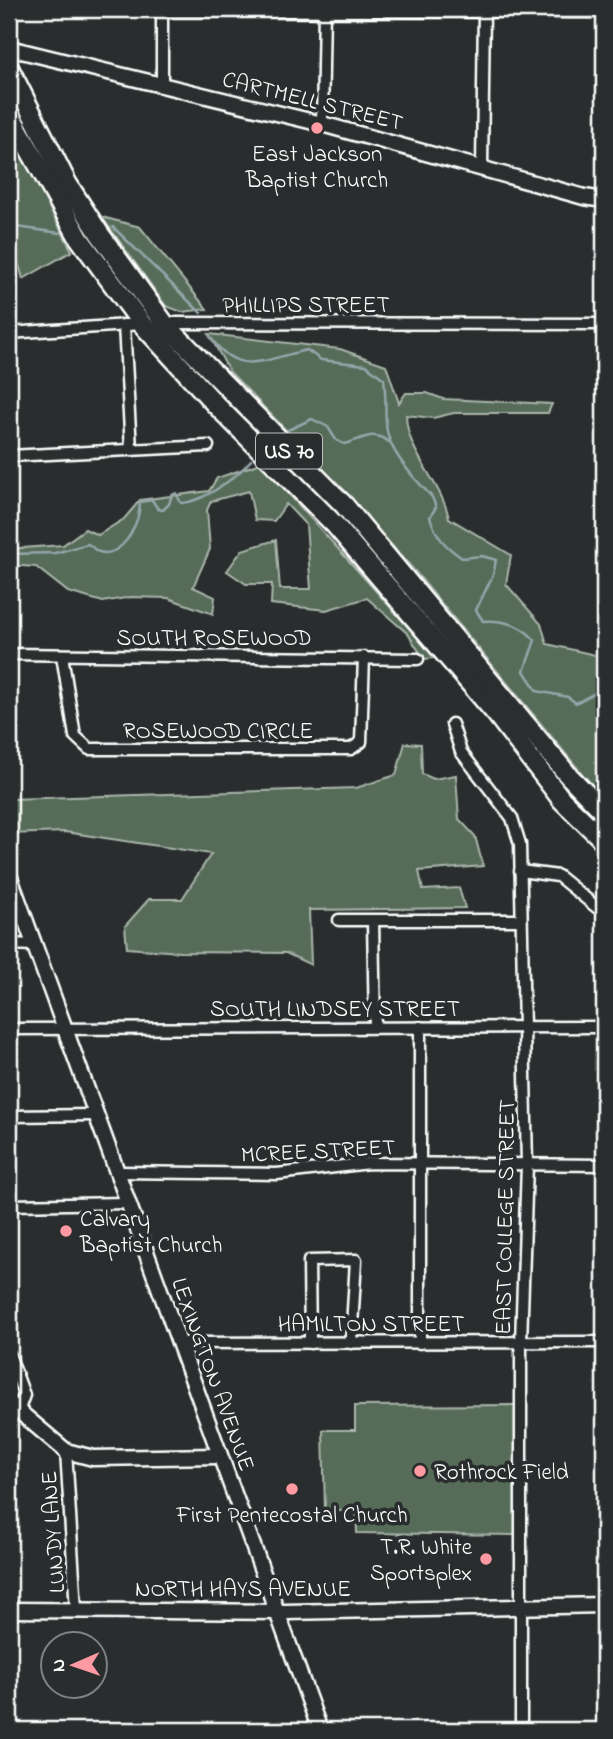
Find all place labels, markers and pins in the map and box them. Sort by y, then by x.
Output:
marker: East Jackson Baptist Church [309,120,325,136]
place label: East Jackson Baptist Church [245,139,388,198]
place label: Calvary Baptist Church [79,1204,222,1263]
marker: Calvary Baptist Church [58,1223,74,1239]
place label: Rothrock Field [434,1457,569,1490]
marker: Rothrock Field [412,1463,428,1479]
marker: First Pentecostal Church [284,1481,300,1497]
place label: First Pentecostal Church [175,1500,408,1533]
place label: T.R. White Sportsplex [370,1532,473,1591]
marker: T.R. White Sportsplex [478,1551,494,1567]

